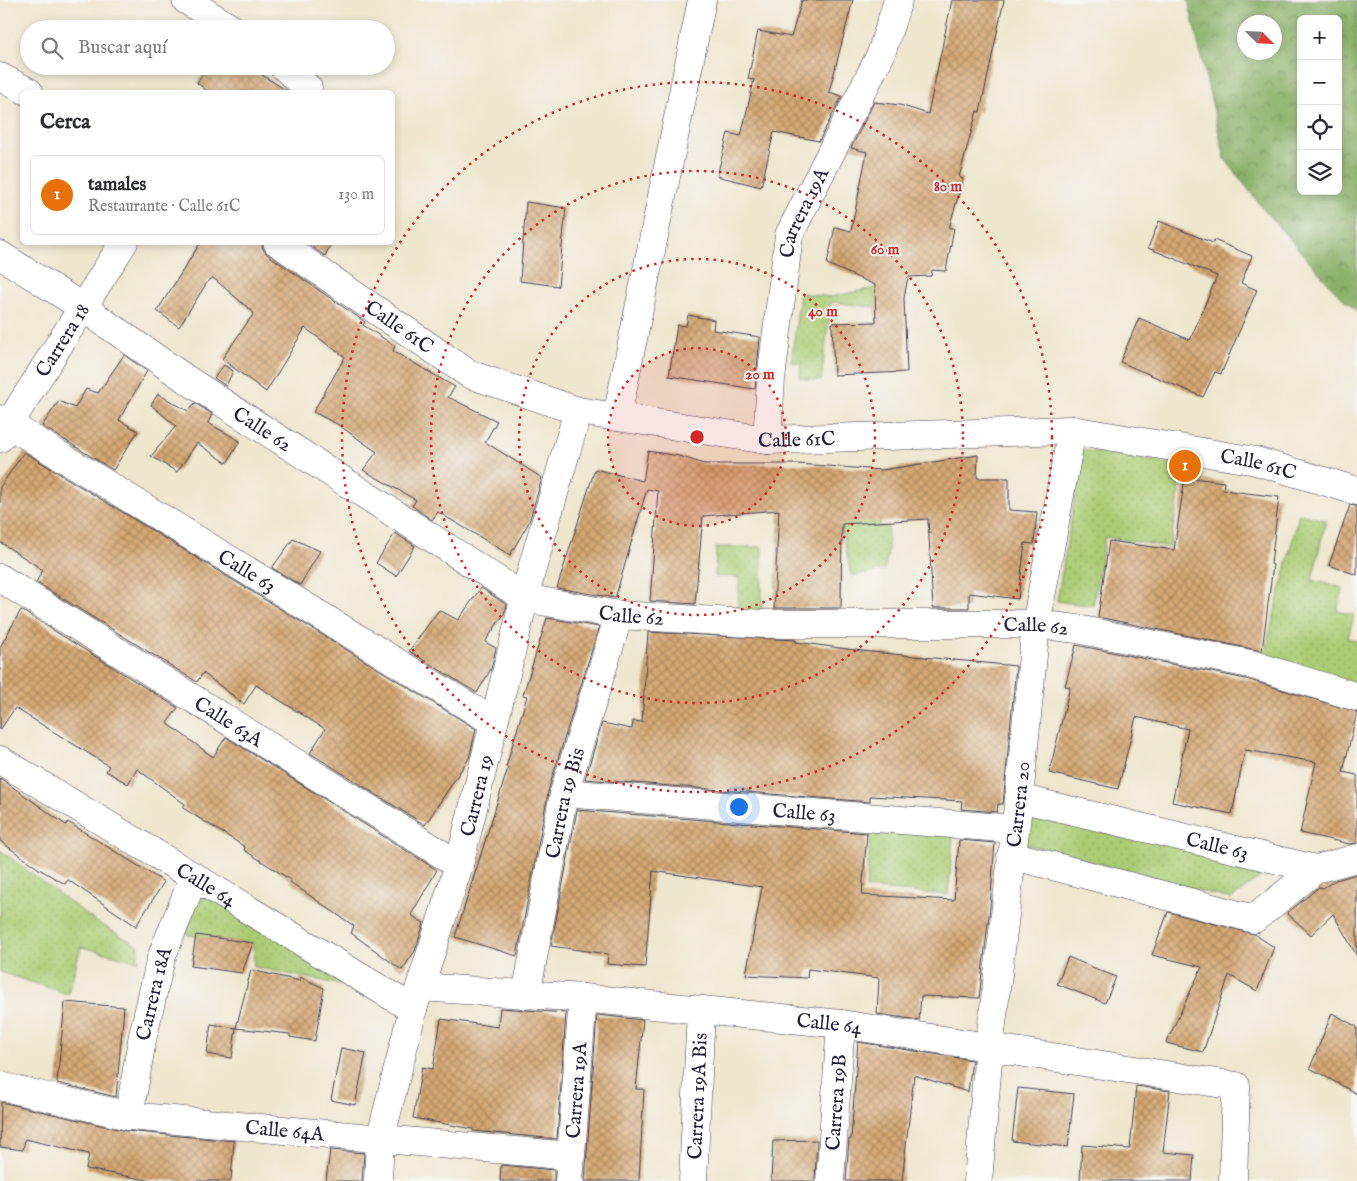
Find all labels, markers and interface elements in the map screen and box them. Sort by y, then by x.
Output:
north arrow [1237,15,1282,60]
map controls [1297,15,1342,195]
button: + [1297,15,1342,60]
search box [20,20,395,75]
icon: search [38,34,66,62]
text: Buscar aquí [78,36,167,60]
button: − [1297,60,1342,105]
button: locate [1297,105,1342,150]
text: Cerca [40,109,90,136]
button: layers [1297,150,1342,195]
street label: Carrera 19A [775,163,835,259]
text: tamales [88,173,146,197]
text: 80 m [934,177,962,196]
text: 1 [54,185,60,205]
text: 130 m [338,185,374,205]
text: Restaurante · Calle 61C [88,197,240,217]
text: 60 m [871,240,900,259]
street label: Calle 61C [360,295,438,360]
street label: Carrera 18 [31,299,96,382]
text: 40 m [808,302,838,321]
text: 20 m [745,365,775,384]
street label: Calle 62 [228,402,296,458]
street label: Calle 61C [756,427,836,455]
centre of rings [688,428,706,446]
street label: Calle 61C [1218,444,1299,486]
pin: 1 [1169,447,1201,485]
street label: Calle 63 [213,545,280,599]
street label: Calle 62 [597,601,665,632]
street label: Calle 62 [1003,613,1070,642]
street label: Calle 63A [189,691,268,754]
street label: Carrera 19 Bis [541,745,591,861]
street label: Carrera 19 [455,752,500,839]
street label: Carrera 20 [1002,760,1037,849]
your location [726,794,752,820]
street label: Calle 63 [772,799,837,829]
street label: Calle 63 [1183,827,1251,866]
street label: Calle 64 [171,858,240,913]
street label: Carrera 18A [131,943,179,1043]
street label: Calle 64 [795,1009,864,1041]
street label: Carrera 19A Bis [683,1032,714,1160]
street label: Carrera 19A [561,1041,594,1140]
street label: Carrera 19B [821,1053,853,1151]
street label: Calle 64A [244,1116,326,1148]

